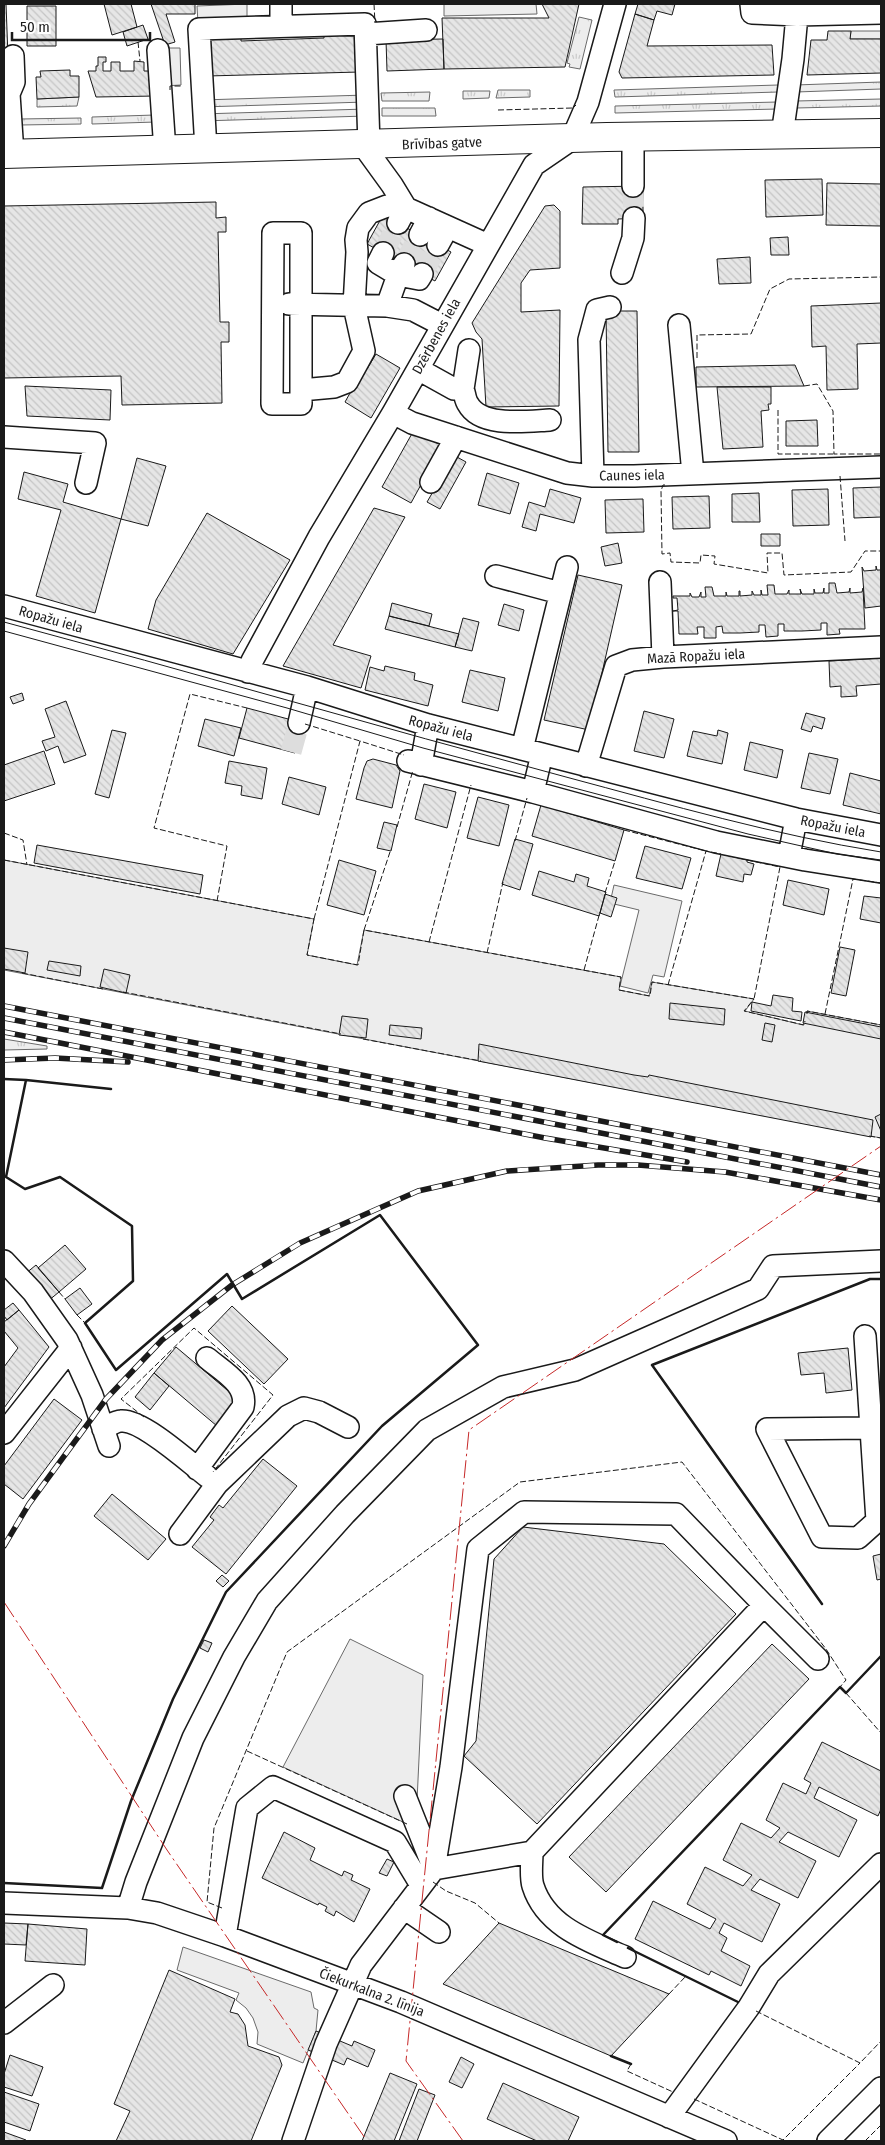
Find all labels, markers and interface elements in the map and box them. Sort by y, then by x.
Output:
scale bar [12,10,150,42]
text: 50 m [20,18,50,36]
street label: Brīvības gatve [402,134,482,153]
street label: Dzērbenes iela [409,295,464,377]
street label: Caunes iela [599,466,665,485]
street label: Ropažu iela [17,602,85,637]
street label: Mazā Ropažu iela [647,645,746,668]
street label: Ropažu iela [407,712,475,745]
street label: Ropažu iela [799,812,867,841]
street label: Čiekurkalna 2. līnija [317,1964,427,2020]

